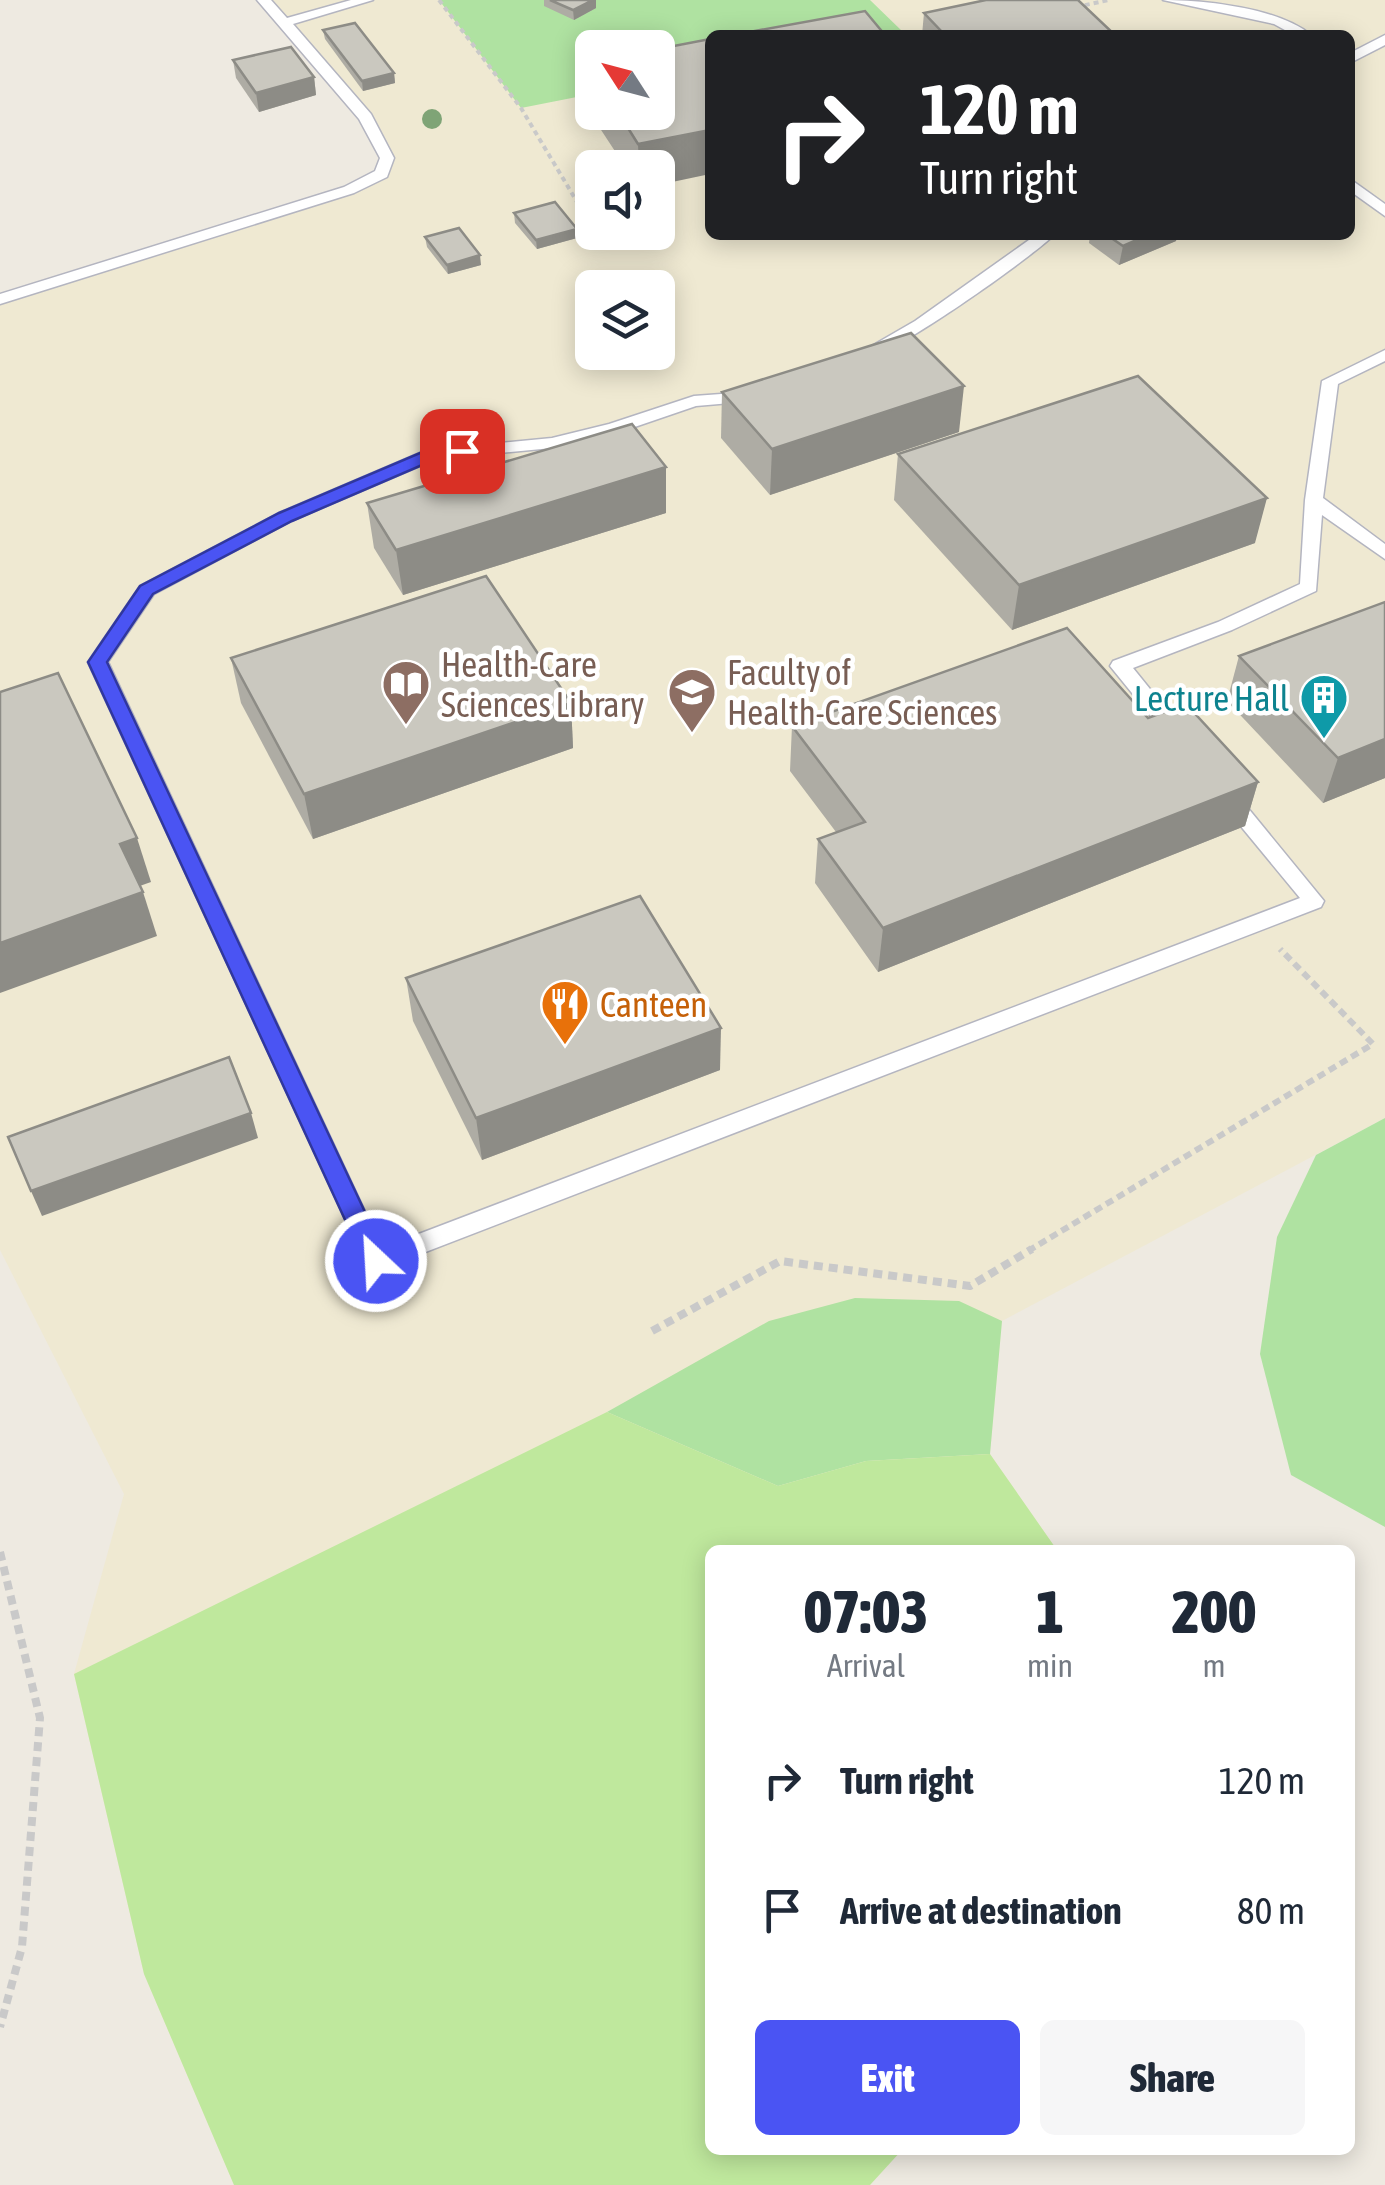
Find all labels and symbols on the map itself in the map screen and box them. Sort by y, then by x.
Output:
north arrow [575,30,675,130]
pin [420,409,505,494]
place label: Health-Care Sciences Library [441,644,644,724]
place label: Faculty of Health-Care Sciences [727,652,997,732]
library icon: Health-Care Sciences Library [380,658,432,726]
school or university icon: Faculty of Health-Care Sciences [666,666,718,734]
building icon: Lecture Hall [1298,672,1350,740]
place label: Lecture Hall [1134,678,1289,718]
restaurant icon: Canteen [539,978,591,1046]
place label: Canteen [600,984,707,1024]
position arrow [324,1209,428,1313]

